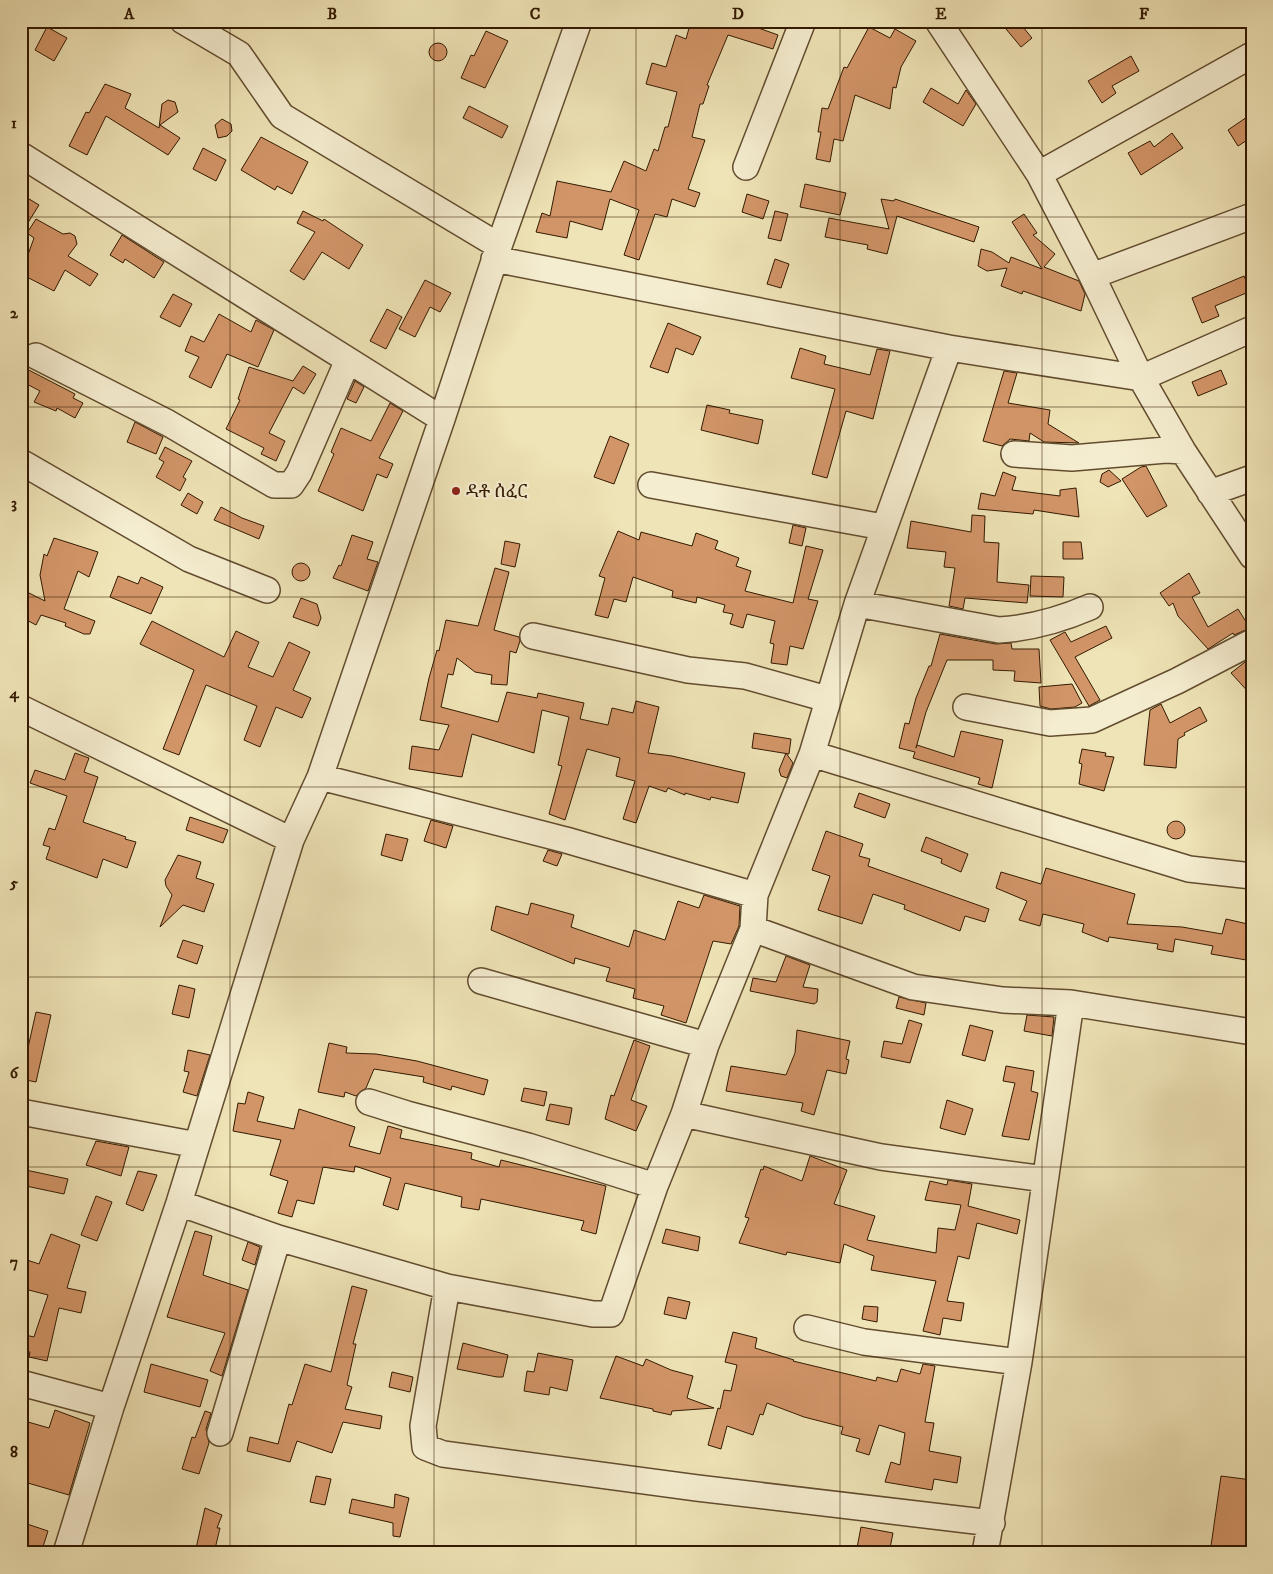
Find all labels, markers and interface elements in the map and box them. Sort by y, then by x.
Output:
text: A [123,4,135,24]
text: B [327,4,337,24]
text: C [530,4,540,24]
text: D [732,4,744,24]
text: E [935,4,947,24]
text: F [1139,4,1149,24]
text: 1 [11,113,17,133]
text: 2 [10,303,19,323]
place label: ዳቶ ሰፈር [466,481,528,503]
marker: ዳቶ ሰፈር [450,485,462,497]
text: 3 [11,493,17,513]
text: 4 [8,683,19,703]
text: 5 [9,873,18,893]
text: 6 [10,1063,20,1083]
text: 7 [10,1252,18,1272]
text: 8 [10,1442,18,1462]

